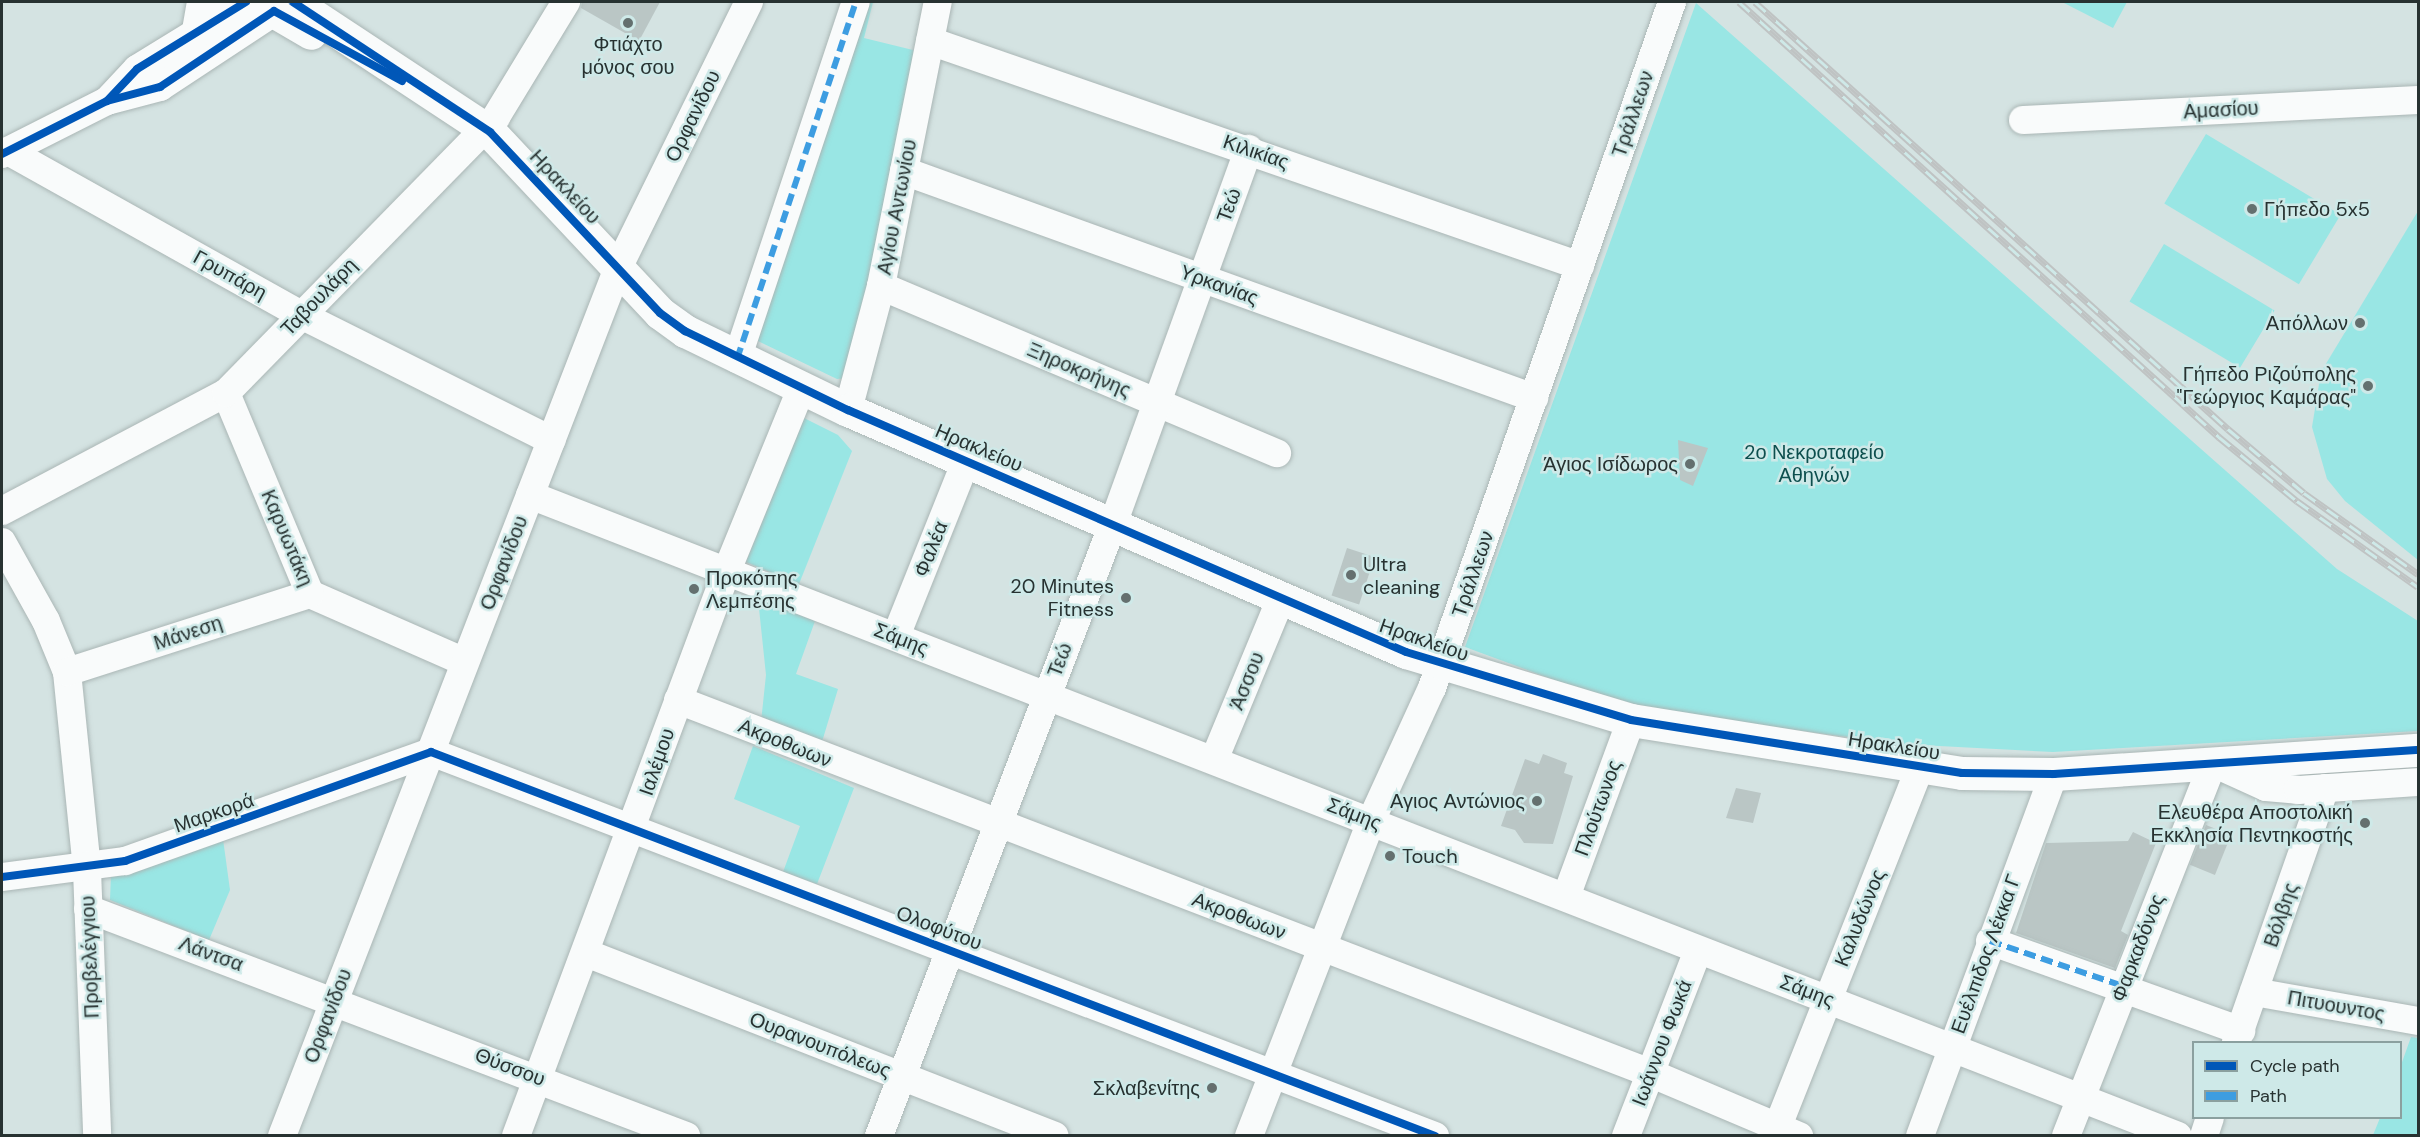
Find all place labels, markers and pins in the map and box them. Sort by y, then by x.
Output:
marker: Φτιάχτο μόνος σου [621,16,635,30]
place label: Φτιάχτο μόνος σου [581,33,675,80]
place label: Γήπεδο 5x5 [2264,197,2370,221]
marker: Γήπεδο 5x5 [2245,202,2259,216]
place label: Απόλλων [2266,311,2348,335]
marker: Απόλλων [2353,316,2367,330]
place label: Γήπεδο Ριζούπολης "Γεώργιος Καμάρας" [2177,362,2356,409]
marker: Γήπεδο Ριζούπολης "Γεώργιος Καμάρας" [2361,379,2375,393]
place label: Άγιος Ισίδωρος [1543,452,1678,476]
marker: Άγιος Ισίδωρος [1683,457,1697,471]
place label: Ultra cleaning [1363,552,1440,599]
place label: Προκόπης Λεμπέσης [706,566,798,613]
marker: Ultra cleaning [1344,568,1358,582]
place label: 20 Μinutes Fitness [1010,574,1114,621]
marker: Προκόπης Λεμπέσης [687,582,701,596]
marker: 20 Μinutes Fitness [1119,591,1133,605]
place label: Αγιος Αντώνιος [1390,789,1525,813]
marker: Αγιος Αντώνιος [1530,794,1544,808]
place label: Ελευθέρα Αποστολική Εκκλησία Πεντηκοστής [2151,800,2353,847]
marker: Ελευθέρα Αποστολική Εκκλησία Πεντηκοστής [2358,816,2372,830]
place label: Touch [1402,844,1458,868]
marker: Touch [1383,849,1397,863]
place label: Σκλαβενίτης [1093,1076,1200,1100]
marker: Σκλαβενίτης [1205,1081,1219,1095]

